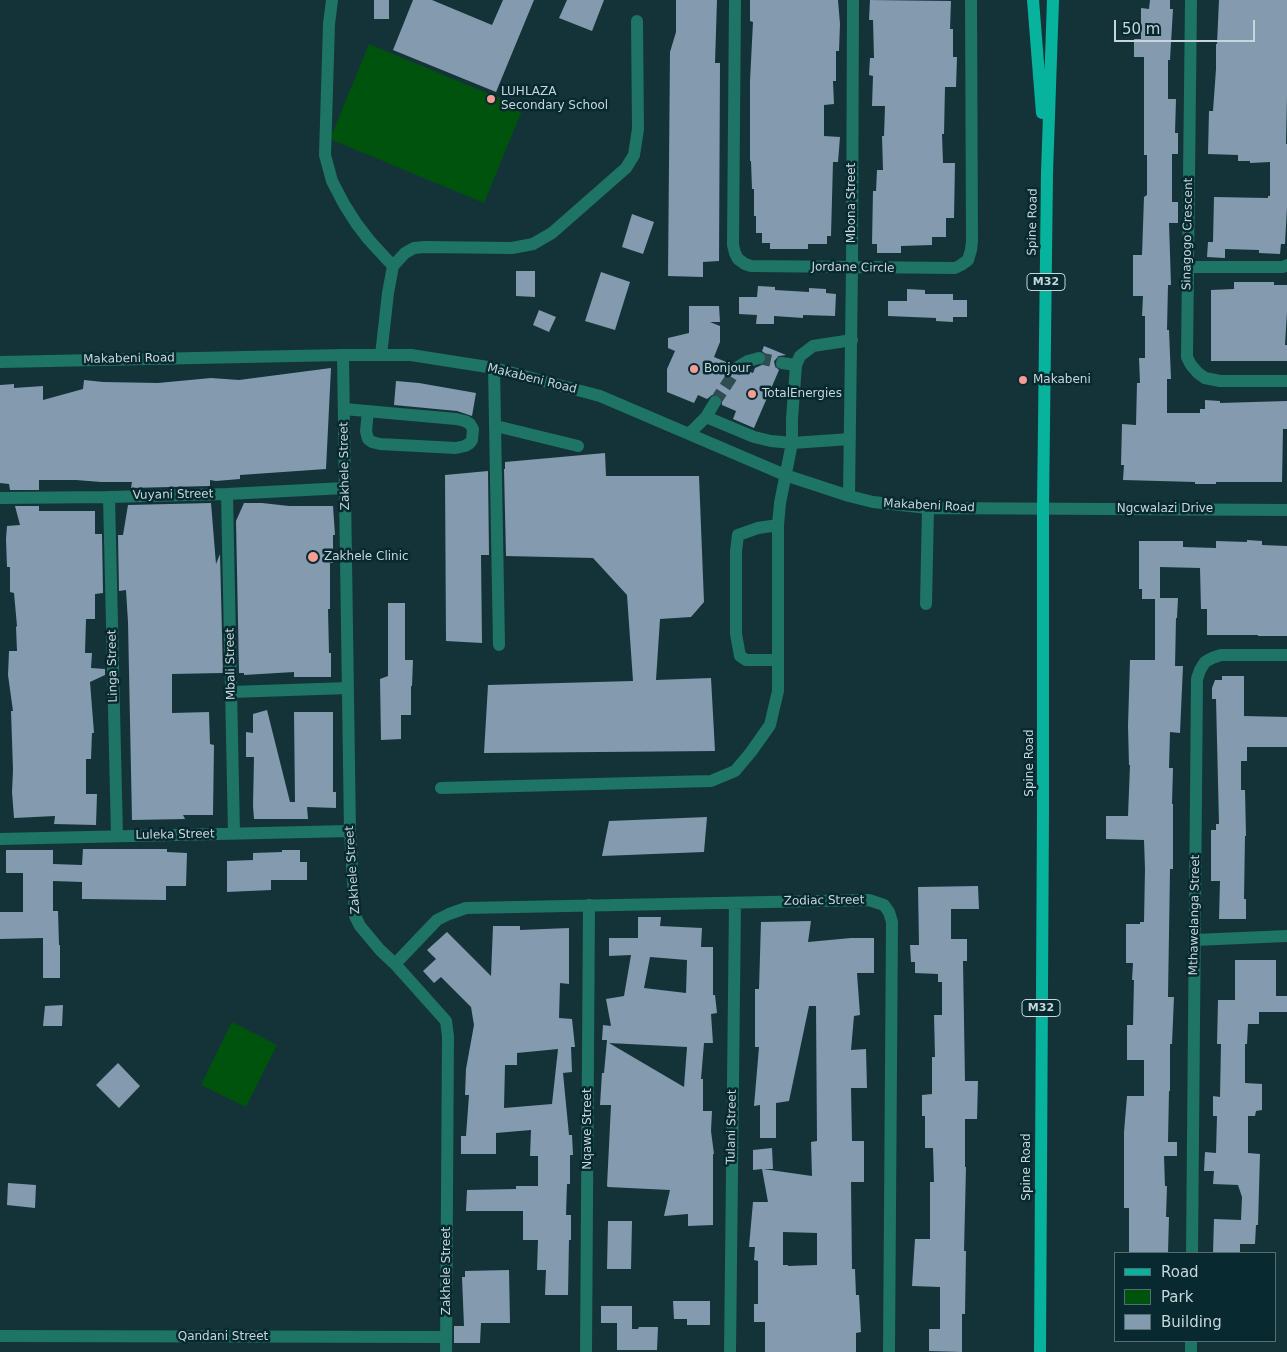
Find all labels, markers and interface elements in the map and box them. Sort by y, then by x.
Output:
scale bar [1117,10,1258,42]
text: 50 m [1122,20,1160,38]
place label: LUHLAZA Secondary School [501,85,608,113]
marker: LUHLAZA Secondary School [485,93,497,105]
street label: Mbona Street [845,163,859,243]
street label: Sinagogo Crescent [1180,178,1196,290]
street label: Spine Road [1025,188,1041,256]
street label: Jordane Circle [811,260,895,276]
road number: M32 [1027,274,1065,290]
street label: Makabeni Road [83,351,175,367]
street label: Makabeni Road [486,361,578,397]
place label: Bonjour [704,362,750,376]
marker: Bonjour [688,363,700,375]
place label: Makabeni [1033,373,1091,387]
marker: Makabeni [1017,374,1029,386]
place label: TotalEnergies [762,387,842,401]
marker: TotalEnergies [746,388,758,400]
street label: Zakhele Street [337,422,353,510]
street label: Vuyani Street [133,487,213,503]
street label: Makabeni Road [883,496,975,516]
street label: Ngcwalazi Drive [1117,502,1213,516]
marker: Zakhele Clinic [306,550,320,564]
place label: Zakhele Clinic [324,550,409,564]
street label: Mbali Street [223,628,239,700]
street label: Linga Street [105,629,121,703]
street label: Spine Road [1023,729,1037,797]
street label: Zakhele Street [343,825,363,915]
street label: Luleka Street [135,827,215,843]
street label: Mthawelanga Street [1187,855,1203,975]
street label: Zodiac Street [784,893,864,909]
road number: M32 [1022,1000,1060,1016]
street label: Nqawe Street [581,1088,595,1170]
street label: Tulani Street [724,1089,740,1165]
street label: Spine Road [1020,1133,1034,1201]
street label: Zakhele Street [440,1227,454,1315]
legend [1114,1252,1277,1342]
text: Road [1161,1263,1199,1281]
text: Park [1161,1288,1193,1306]
text: Building [1161,1313,1222,1331]
street label: Qandani Street [178,1330,268,1344]

